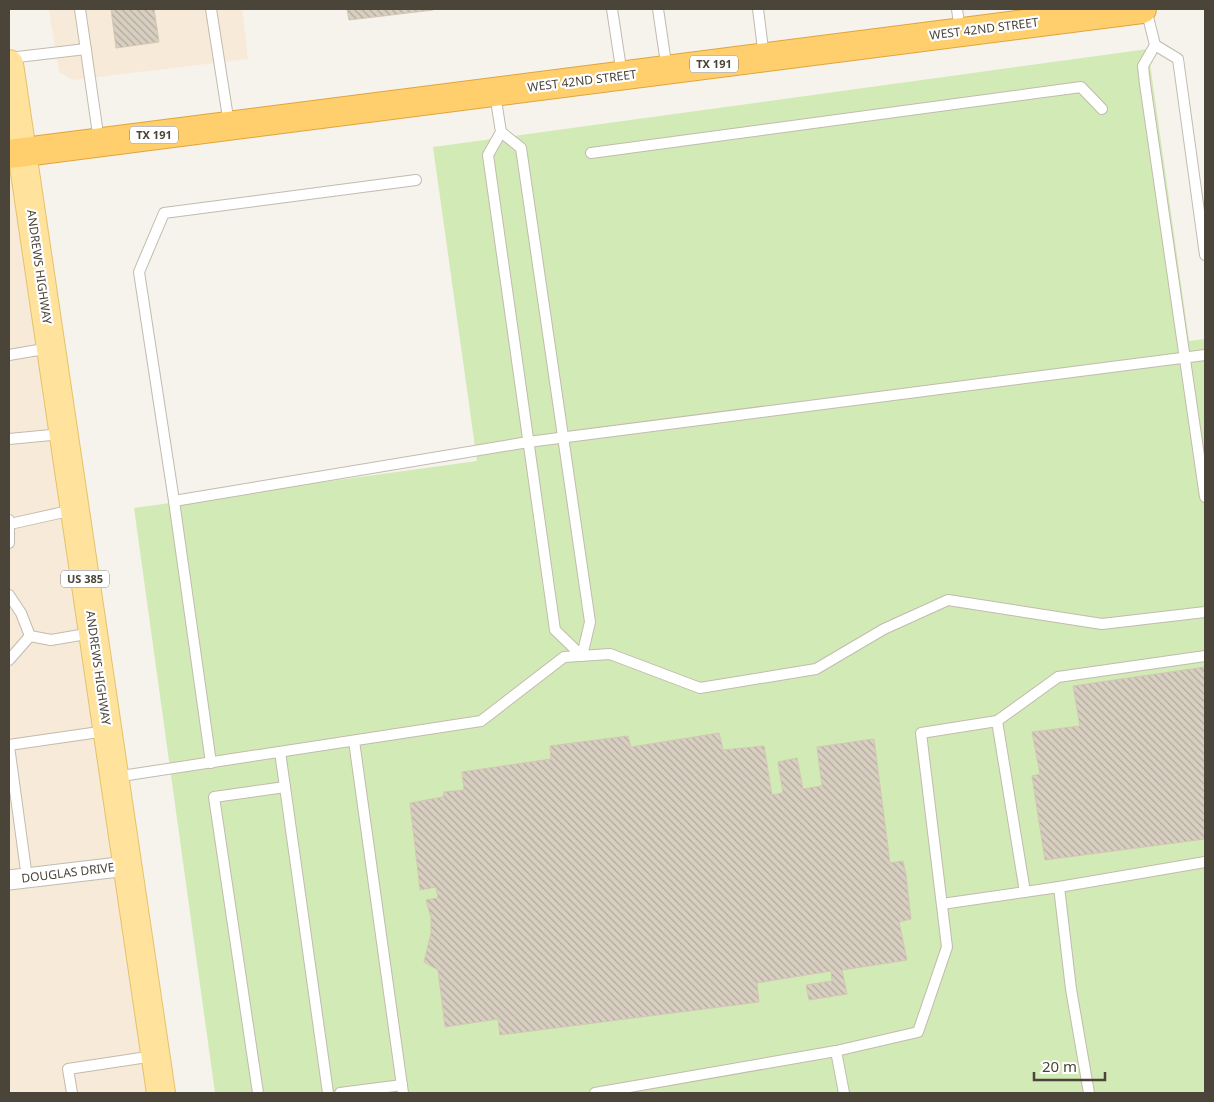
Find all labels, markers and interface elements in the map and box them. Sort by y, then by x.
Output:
street label: WEST 42ND STREET [928,13,1040,44]
road number: TX 191 [690,56,738,72]
street label: WEST 42ND STREET [526,65,638,96]
road number: TX 191 [130,126,178,144]
street label: ANDREWS HIGHWAY [23,209,56,326]
road number: US 385 [61,570,109,588]
street label: ANDREWS HIGHWAY [82,610,115,727]
street label: DOUGLAS DRIVE [21,858,115,887]
scale bar [1034,1050,1105,1082]
text: 20 m [1042,1056,1077,1076]

